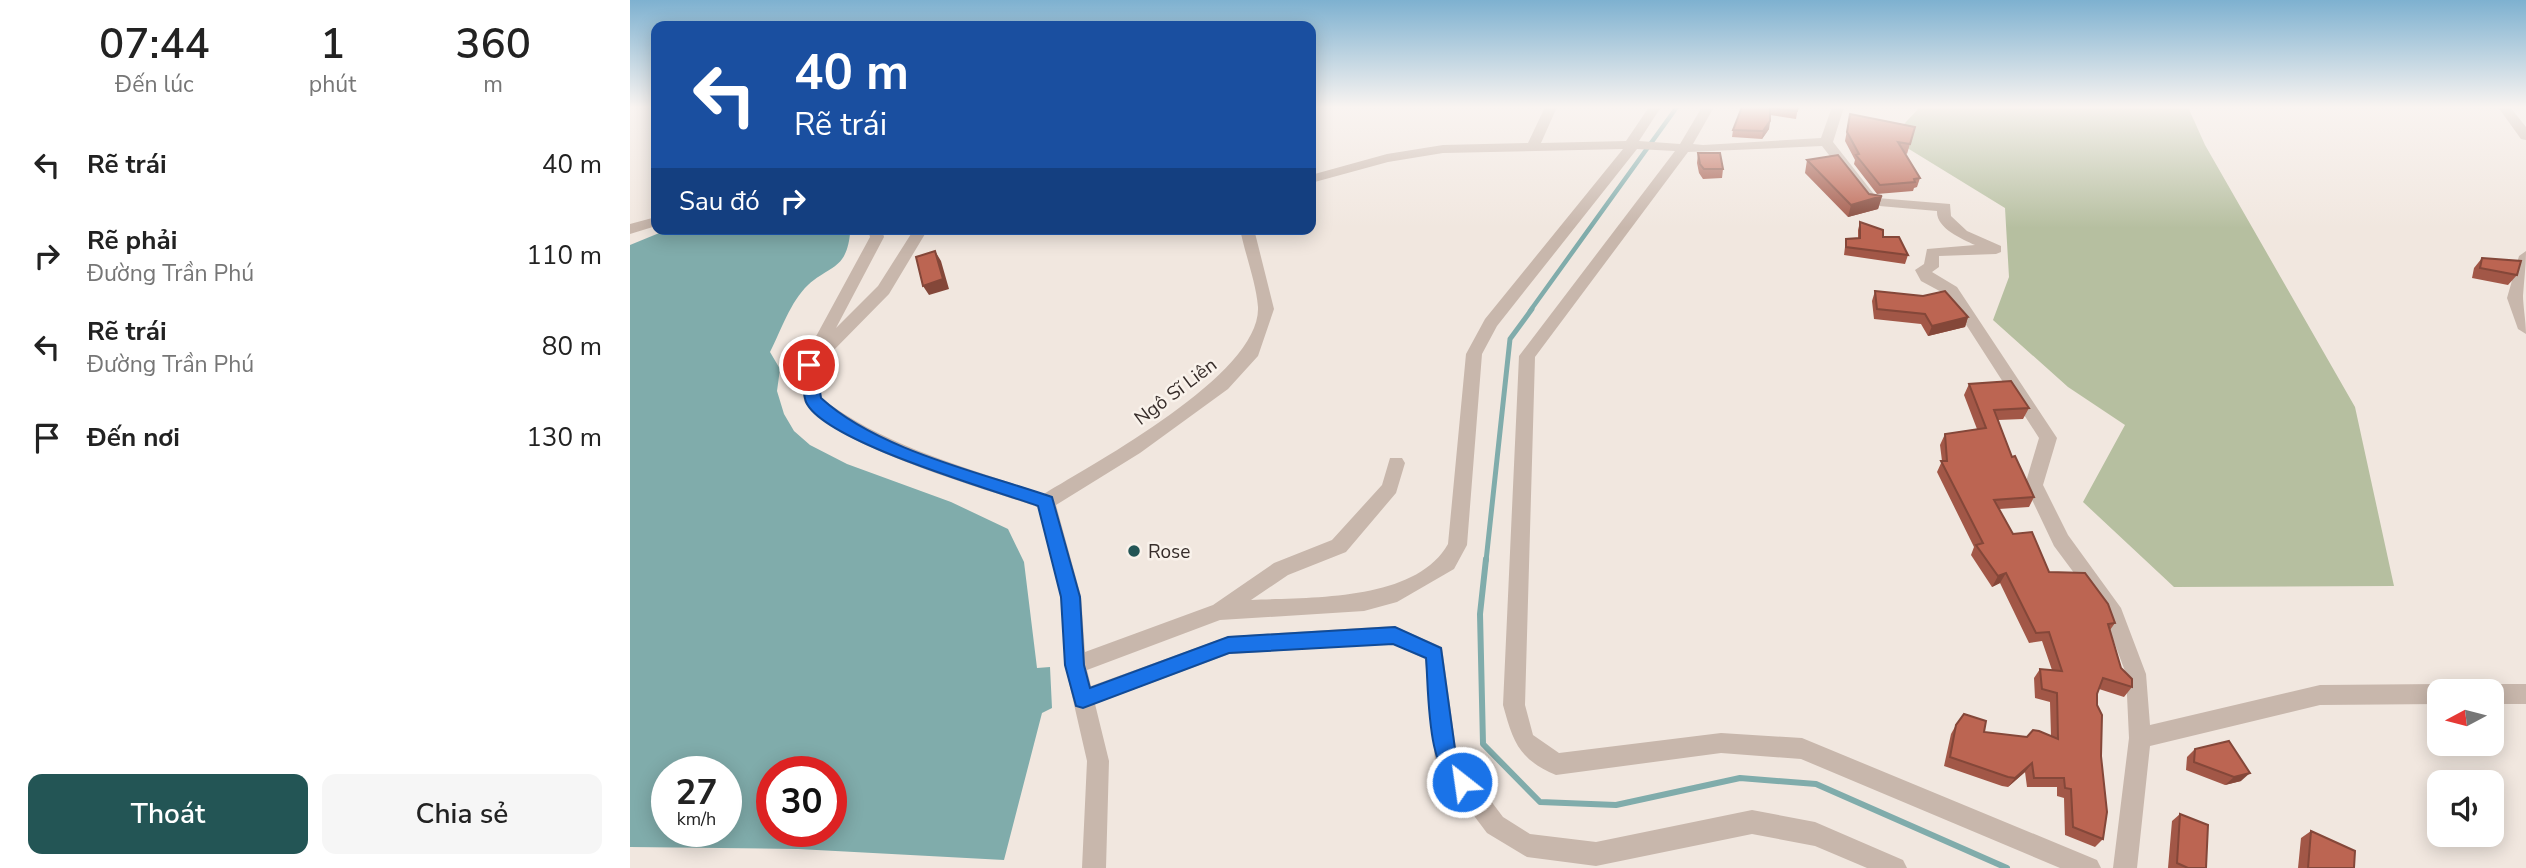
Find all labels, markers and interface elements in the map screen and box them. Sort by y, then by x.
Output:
text: 07:44 [99,16,210,73]
text: 1 [320,16,345,73]
text: 360 [455,16,531,73]
text: 40 m [794,39,909,106]
icon: left [679,49,770,140]
text: Đến lúc [115,69,194,100]
text: phút [309,69,356,100]
text: m [483,69,503,100]
text: Rẽ trái [794,103,887,146]
icon: left [28,146,66,184]
text: Rẽ trái [87,147,167,182]
text: 40 m [542,147,602,182]
icon: right [774,182,812,220]
text: Sau đó [679,184,760,219]
text: Rẽ phải [87,223,177,258]
icon: right [28,237,66,275]
text: 110 m [526,238,602,273]
text: Đường Trần Phú [87,258,254,289]
text: Rẽ trái [87,314,167,349]
icon: left [28,328,66,366]
text: 80 m [542,329,602,364]
pin [779,335,839,395]
icon: arrive [790,346,828,384]
text: Đường Trần Phú [87,349,254,380]
street label: Ngô Sĩ Liên [1129,352,1222,431]
icon: arrive [28,419,66,457]
text: Đến nơi [87,420,180,455]
text: 130 m [526,420,602,455]
place label: Rose [1148,539,1190,565]
marker: Rose [1126,543,1142,559]
north arrow [2427,679,2504,756]
map controls [2427,679,2504,847]
position arrow [1425,745,1499,819]
speed limit sign: 30 [756,756,847,847]
text: 27 [675,769,718,816]
button: sound [2427,770,2504,847]
button: Thoát [28,774,308,854]
button: Chia sẻ [322,774,602,854]
text: km/h [677,807,716,831]

